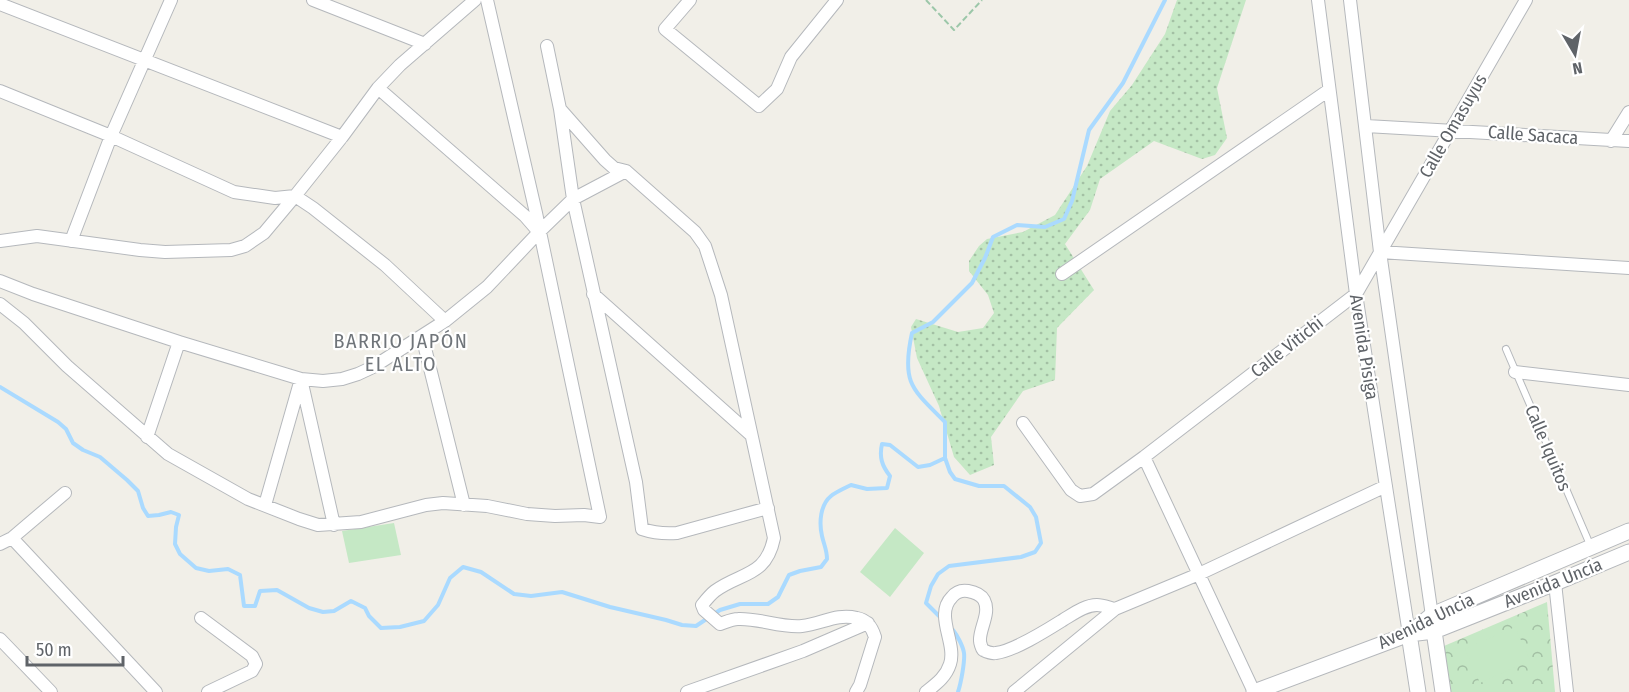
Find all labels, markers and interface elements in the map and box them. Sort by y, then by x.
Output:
north arrow [1545,24,1605,84]
text: N [1571,58,1584,78]
street label: Calle Omasuyus [1414,70,1492,182]
street label: Calle Sacaca [1487,121,1579,149]
street label: Avenida Pisiga [1345,293,1383,401]
street label: Calle Vitichi [1246,312,1328,382]
district label: BARRIO JAPÓN EL ALTO [334,329,468,376]
street label: Calle Iquitos [1520,402,1576,495]
street label: Avenida Uncía [1501,553,1606,613]
street label: Avenida Uncia [1374,588,1478,654]
scale bar [27,629,123,667]
text: 50 m [36,639,72,661]

